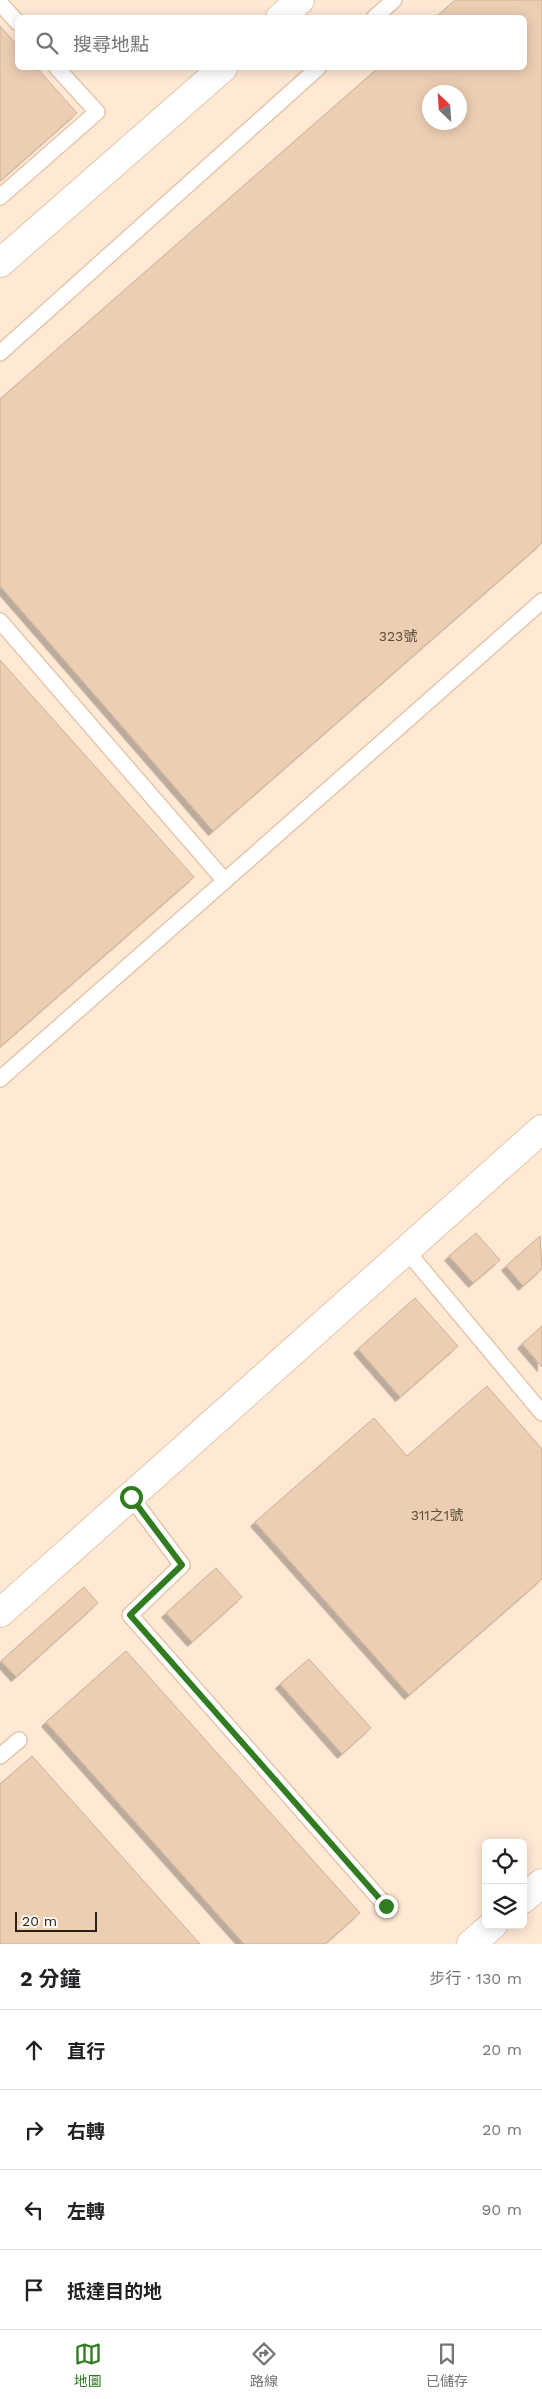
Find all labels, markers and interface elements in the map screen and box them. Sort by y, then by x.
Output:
search box [15,15,527,70]
icon: search [33,29,61,57]
text: 搜尋地點 [73,33,149,56]
north arrow [422,85,467,130]
house number: 323號 [379,628,417,644]
route start [120,1486,143,1509]
house number: 311之1號 [411,1507,463,1523]
map controls [482,1839,527,1929]
button: locate [482,1839,527,1884]
button: layers [482,1884,527,1929]
route end [375,1895,398,1918]
scale bar [15,1909,98,1932]
text: 20 m [22,1913,57,1929]
text: 2 分鐘 [20,1966,81,1991]
text: 步行 · 130 m [430,1969,522,1988]
icon: ahead [20,2036,48,2064]
text: 直行 [67,2040,105,2063]
text: 20 m [482,2040,522,2059]
icon: right [20,2116,48,2144]
text: 右轉 [67,2120,105,2143]
text: 20 m [482,2120,522,2139]
icon: left [20,2196,48,2224]
text: 左轉 [67,2200,105,2223]
text: 90 m [481,2200,522,2219]
icon: arrive [20,2276,48,2304]
text: 抵達目的地 [67,2280,162,2303]
tab: 地圖 [74,2340,102,2390]
tab: 路線 [250,2340,278,2390]
tab: 已儲存 [426,2340,468,2390]

